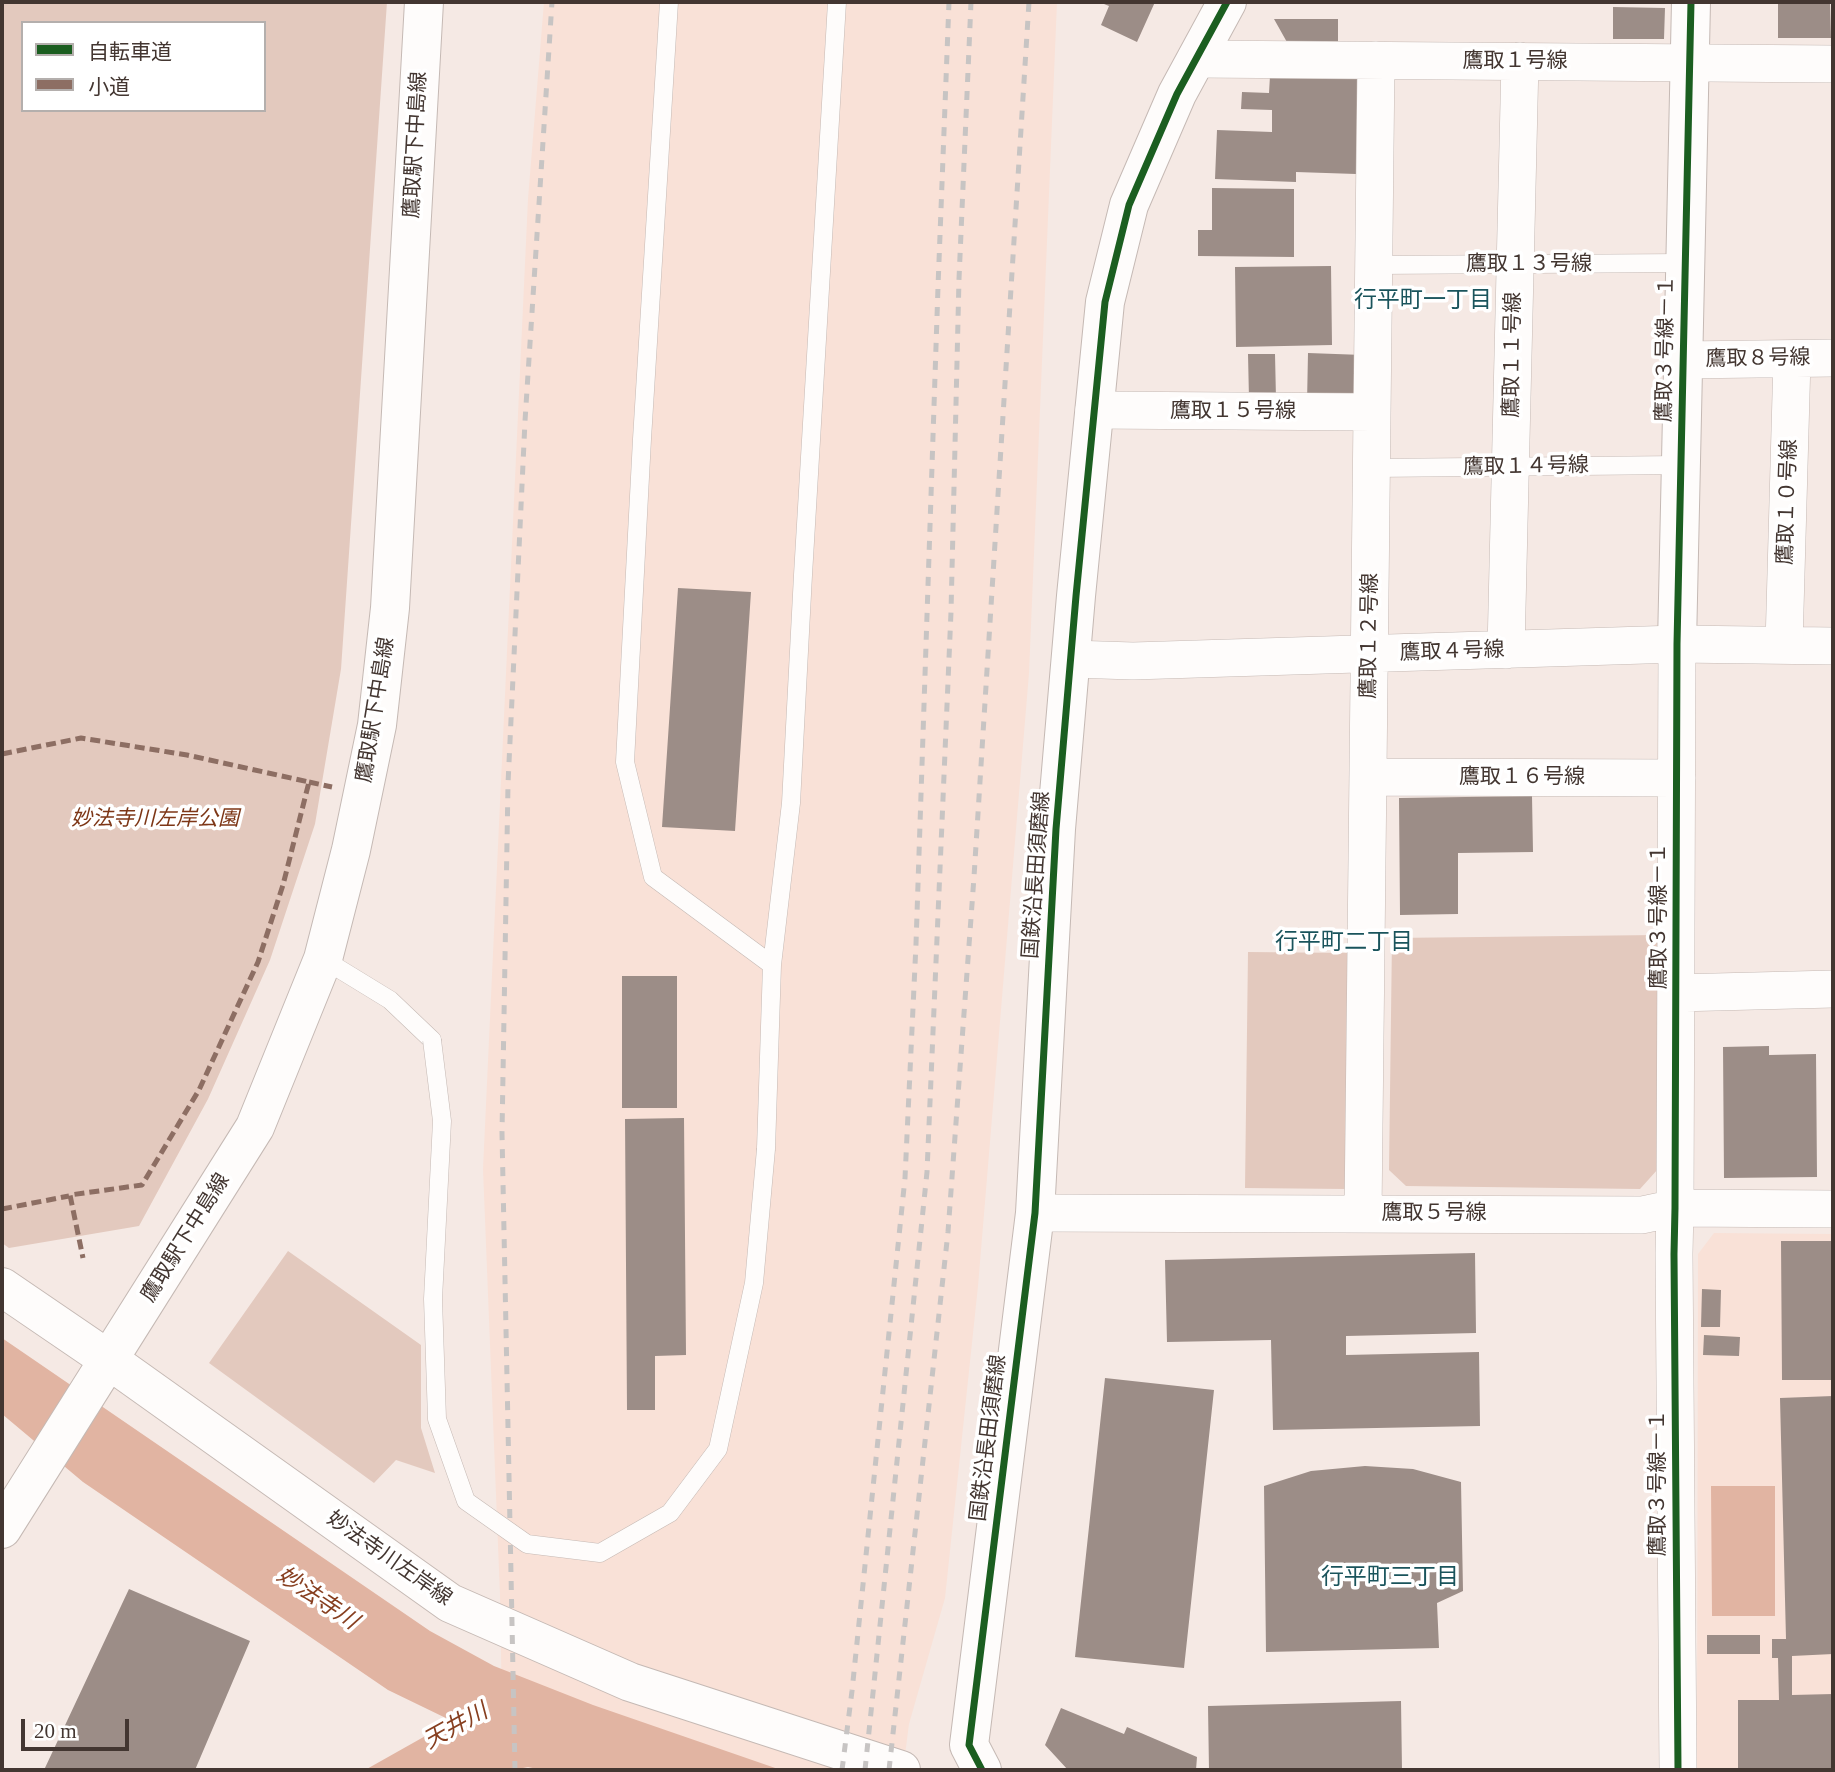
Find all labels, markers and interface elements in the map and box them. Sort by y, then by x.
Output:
legend [21,21,266,112]
text: 自転車道 [88,40,172,64]
street label: 鷹取１号線 [1463,48,1567,74]
street label: 鷹取駅下中島線 [400,71,432,219]
text: 小道 [88,75,130,99]
street label: 鷹取１３号線 [1466,251,1592,277]
street label: 鷹取３号線－１ [1652,275,1680,423]
district label: 行平町一丁目 [1354,287,1492,315]
street label: 鷹取１１号線 [1499,292,1527,418]
street label: 鷹取８号線 [1705,345,1811,373]
street label: 鷹取１５号線 [1170,398,1296,424]
street label: 鷹取１０号線 [1773,439,1803,565]
street label: 鷹取１４号線 [1463,453,1589,481]
street label: 鷹取１２号線 [1356,573,1384,699]
street label: 鷹取駅下中島線 [352,635,400,785]
street label: 鷹取４号線 [1399,638,1505,666]
street label: 鷹取１６号線 [1459,764,1585,790]
street label: 国鉄沿長田須磨線 [1019,790,1055,960]
park label: 妙法寺川左岸公園 [71,806,239,832]
street label: 鷹取３号線－１ [1646,843,1672,989]
district label: 行平町二丁目 [1275,929,1413,957]
street label: 鷹取駅下中島線 [136,1169,236,1307]
street label: 鷹取５号線 [1382,1200,1486,1226]
street label: 国鉄沿長田須磨線 [966,1353,1012,1523]
street label: 鷹取３号線－１ [1645,1410,1671,1556]
street label: 妙法寺川左岸線 [322,1507,456,1611]
water label: 妙法寺川 [271,1562,363,1636]
district label: 行平町三丁目 [1321,1564,1459,1592]
water label: 天井川 [419,1698,493,1756]
scale bar [24,1706,133,1750]
text: 20 m [34,1719,77,1743]

